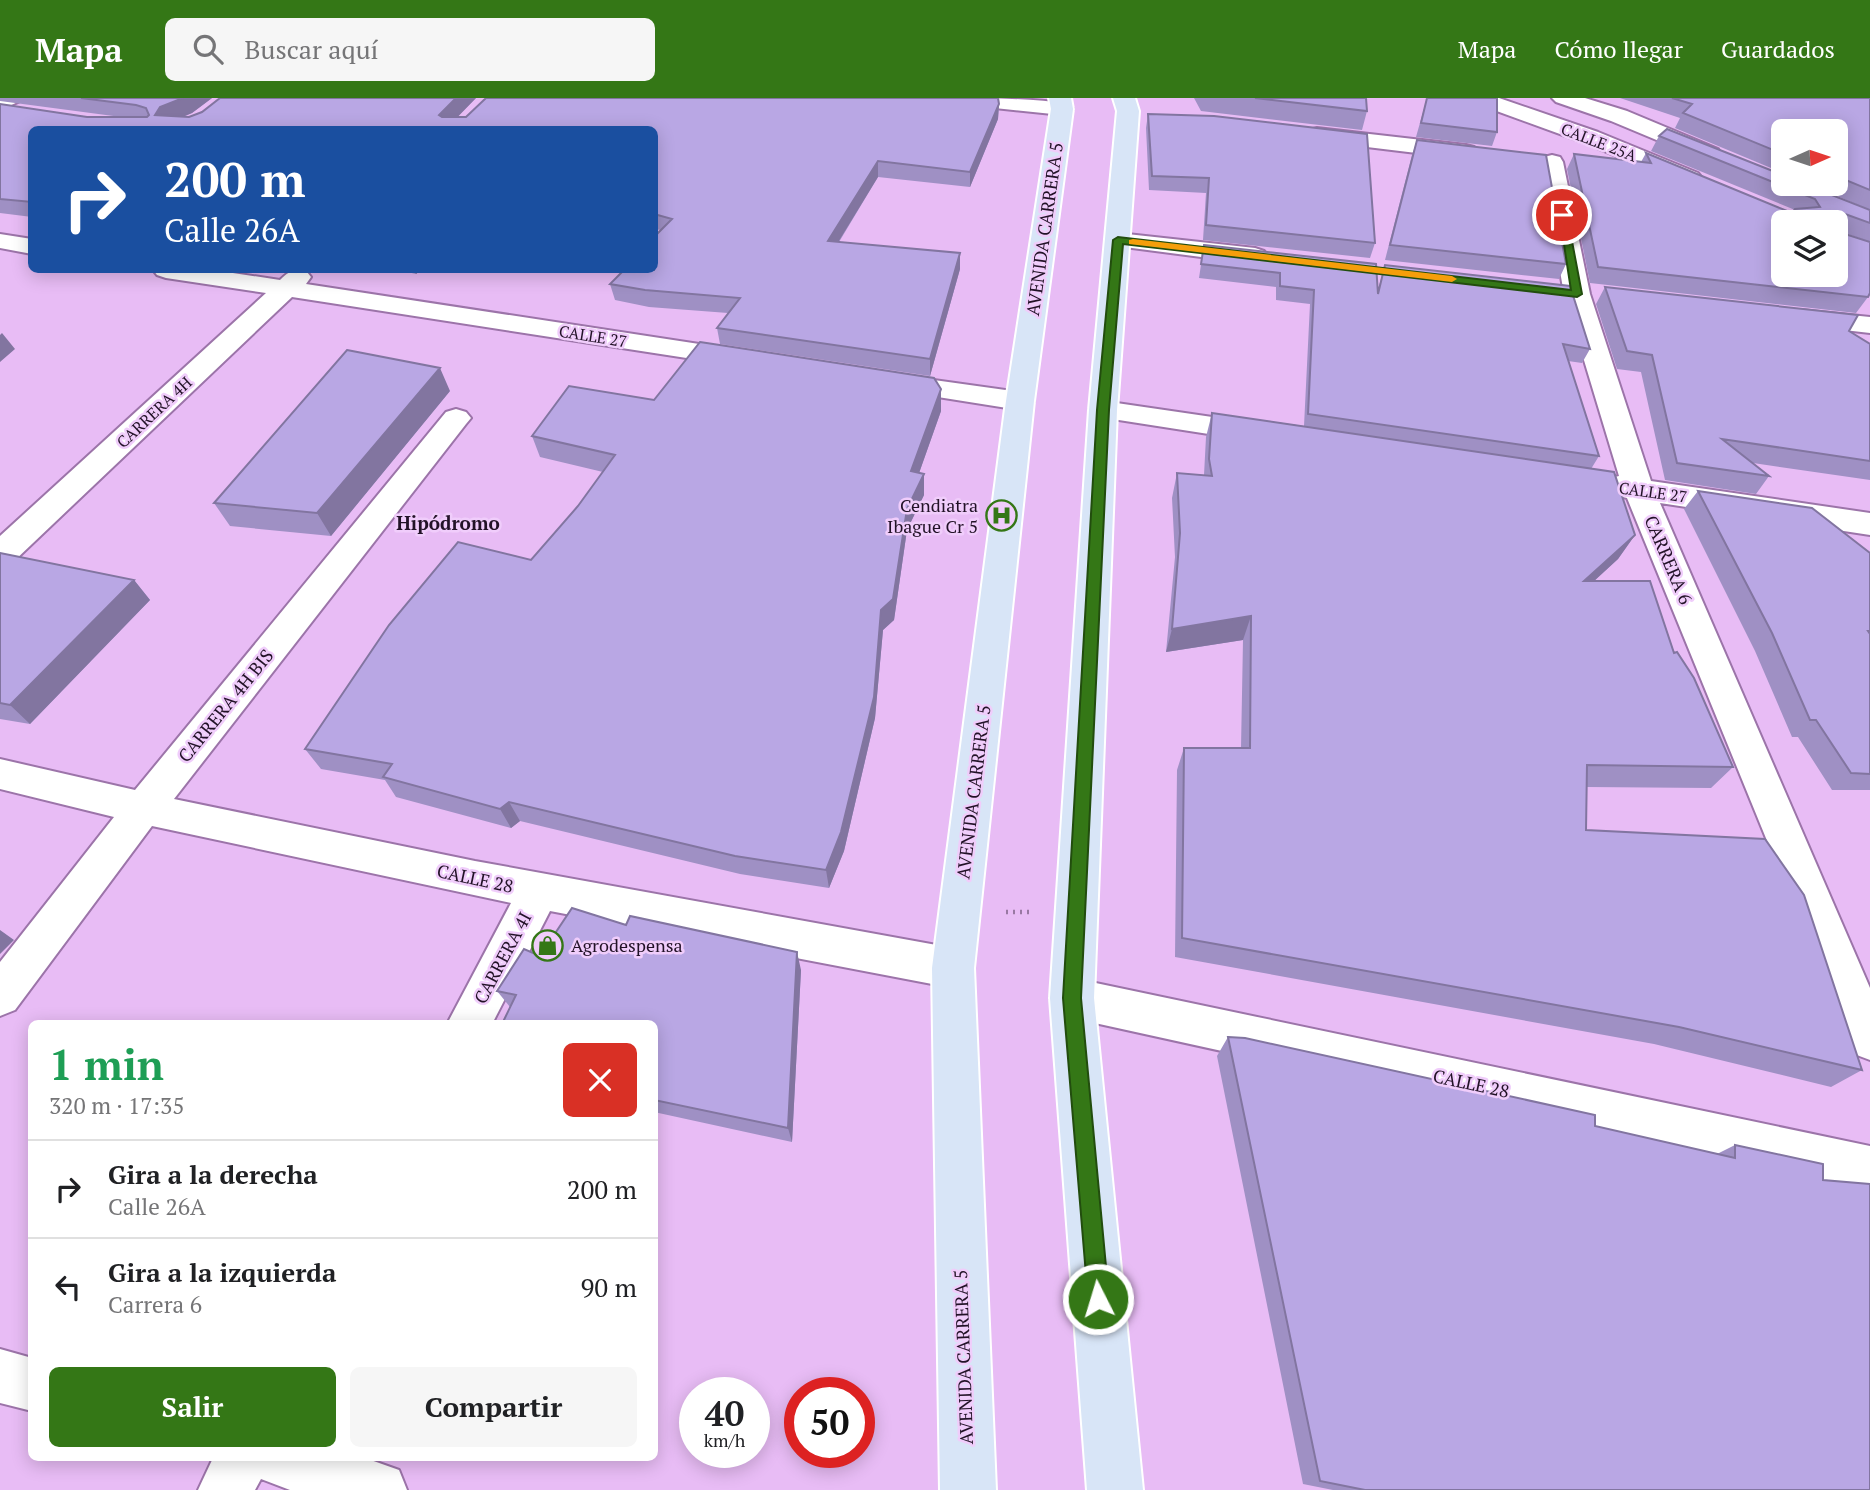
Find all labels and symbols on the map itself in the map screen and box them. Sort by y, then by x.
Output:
street label: CALLE 25A [1558,117,1640,167]
north arrow [1771,119,1848,196]
street label: AVENIDA CARRERA 5 [1020,140,1068,317]
pin [1532,185,1592,245]
street label: CALLE 27 [557,320,629,352]
street label: CARRERA 4H [112,371,197,453]
street label: CALLE 27 [1617,476,1689,508]
place label: Cendiatra Ibague Cr 5 [887,493,978,538]
hospital icon: Cendiatra Ibague Cr 5 [984,499,1018,533]
district label: Hipódromo [396,510,500,535]
street label: CARRERA 6 [1639,512,1699,608]
street label: CARRERA 4H BIS [172,644,278,767]
street label: AVENIDA CARRERA 5 [950,704,996,880]
street label: CALLE 28 [435,858,515,898]
street label: CARRERA 4I [468,907,536,1008]
shop icon: Agrodespensa [531,929,565,963]
place label: Agrodespensa [571,933,683,957]
street label: CALLE 28 [1431,1063,1511,1103]
position arrow [1061,1262,1135,1336]
street label: AVENIDA CARRERA 5 [948,1269,978,1445]
speed limit sign: 50 [784,1377,875,1468]

